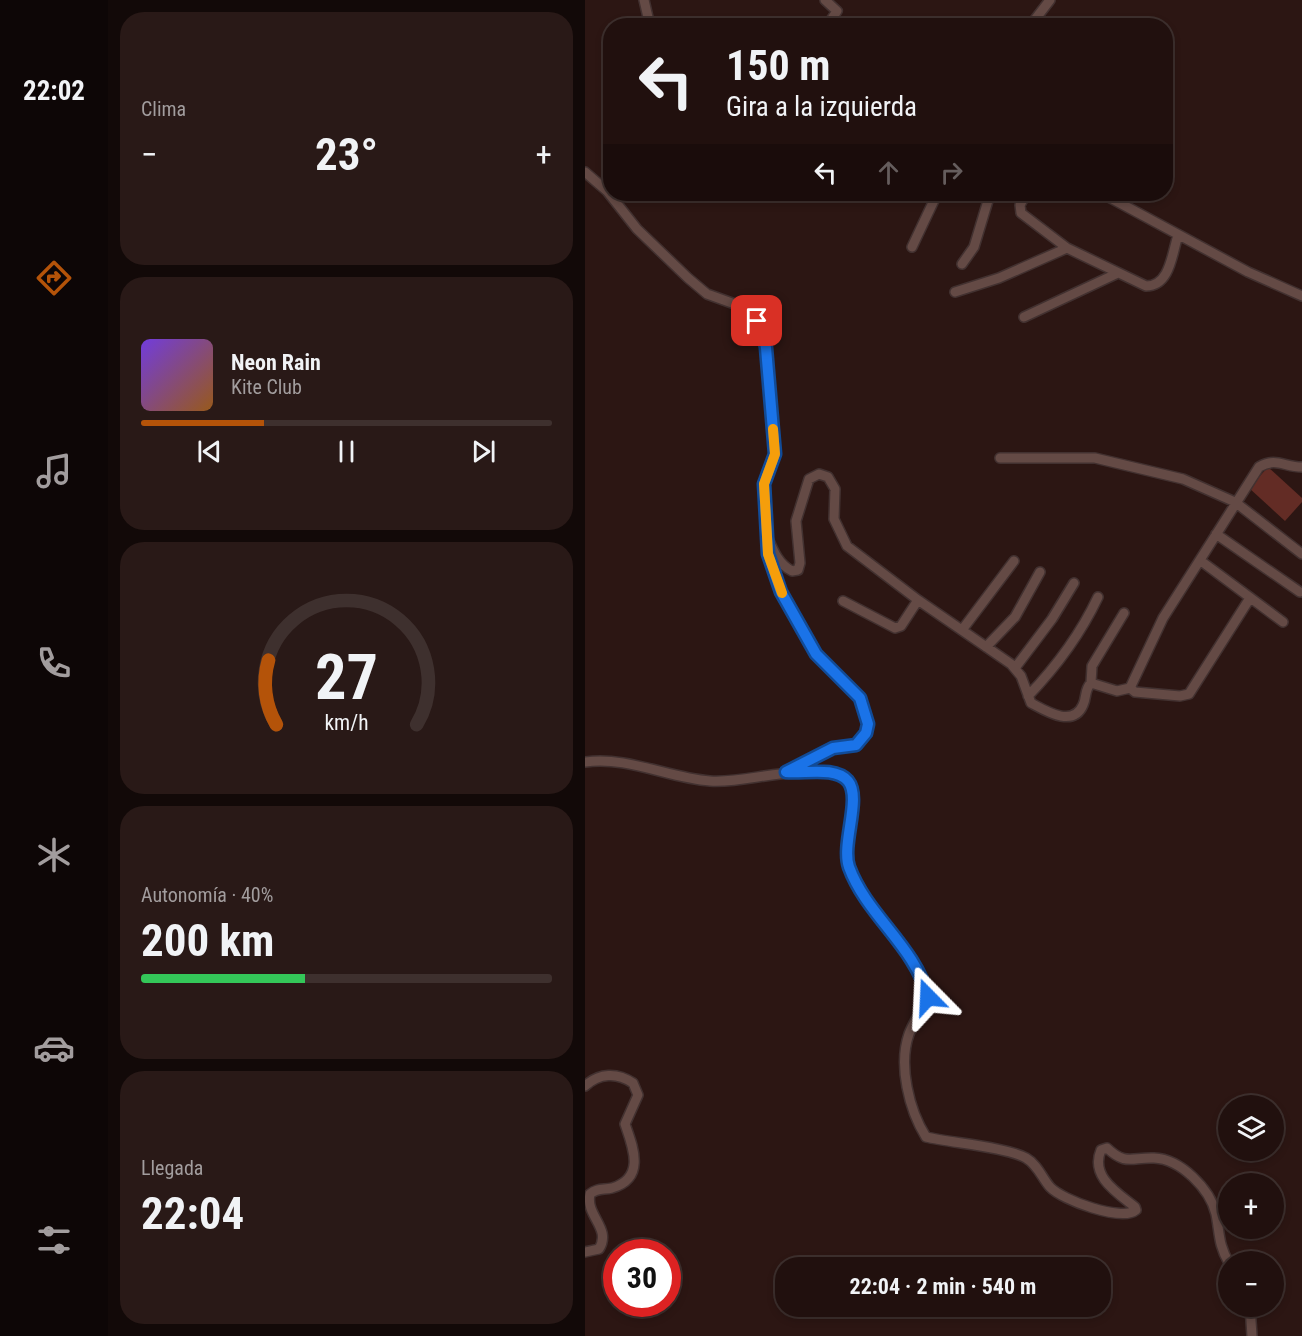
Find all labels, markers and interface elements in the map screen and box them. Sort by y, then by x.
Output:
text: 150 m [726,41,831,90]
icon: left [627,42,705,120]
text: 22:02 [23,75,85,107]
text: Gira a la izquierda [726,91,917,123]
text: Clima [141,97,186,121]
text: 23° [315,128,378,181]
text: − [141,135,158,174]
text: + [536,135,552,174]
icon: left [809,156,842,189]
icon: ahead [872,156,905,189]
icon: right [935,156,968,189]
icon: directions [33,257,75,299]
pin [731,295,782,346]
icon: arrive [740,304,773,337]
text: Neon Rain [231,350,321,375]
text: Kite Club [231,375,302,399]
icon: previous [193,435,226,468]
icon: pause [330,435,363,468]
icon: next [467,435,500,468]
icon: music [33,450,75,492]
text: 27 [315,641,378,714]
icon: phone [33,642,75,684]
text: km/h [324,710,369,735]
icon: climate [33,834,75,876]
text: Autonomía · 40% [141,883,273,907]
text: 200 km [141,914,274,967]
position arrow [896,965,960,1029]
icon: car [33,1027,75,1069]
map controls [1218,1095,1284,1317]
button: layers [1218,1095,1284,1161]
text: Llegada [141,1156,203,1180]
button: + [1218,1173,1284,1239]
text: 22:04 [141,1187,244,1240]
icon: filters [33,1219,75,1261]
speed limit sign: 30 [603,1239,681,1317]
button: − [1218,1251,1284,1317]
text: 22:04 · 2 min · 540 m [850,1274,1036,1299]

